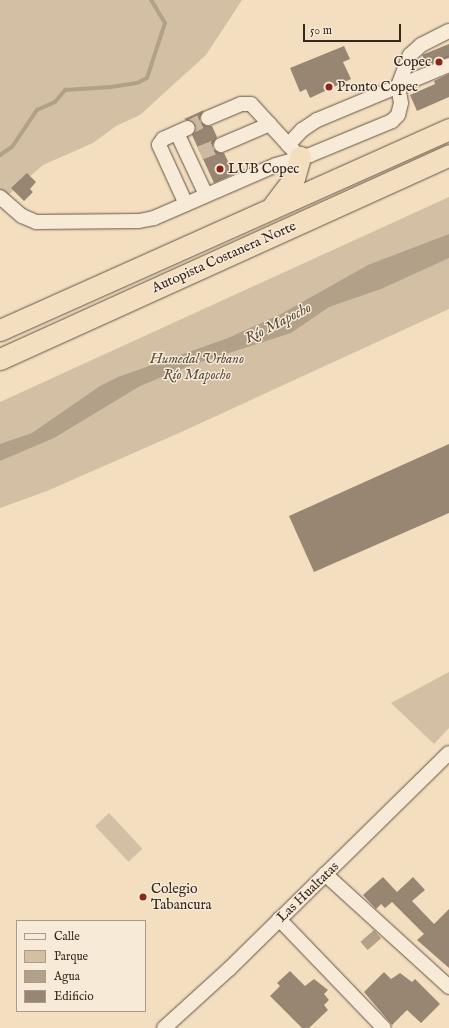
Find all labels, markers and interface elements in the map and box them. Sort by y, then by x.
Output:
scale bar [305,16,403,42]
text: 50 m [310,23,332,38]
place label: Copec [393,54,431,70]
marker: Copec [434,57,444,67]
place label: Pronto Copec [337,79,418,95]
marker: Pronto Copec [324,82,334,92]
place label: LUB Copec [228,161,299,177]
marker: LUB Copec [215,164,225,174]
street label: Autopista Costanera Norte [149,218,299,296]
water label: Río Mapocho [242,299,314,347]
park label: Humedal Urbano Río Mapocho [150,351,244,384]
street label: Las Hualtatas [274,858,342,926]
place label: Colegio Tabancura [151,881,212,914]
marker: Colegio Tabancura [138,892,148,902]
legend [16,920,146,1012]
text: Calle [54,929,80,944]
text: Parque [54,949,88,964]
text: Agua [54,969,80,984]
text: Edificio [54,989,94,1004]

